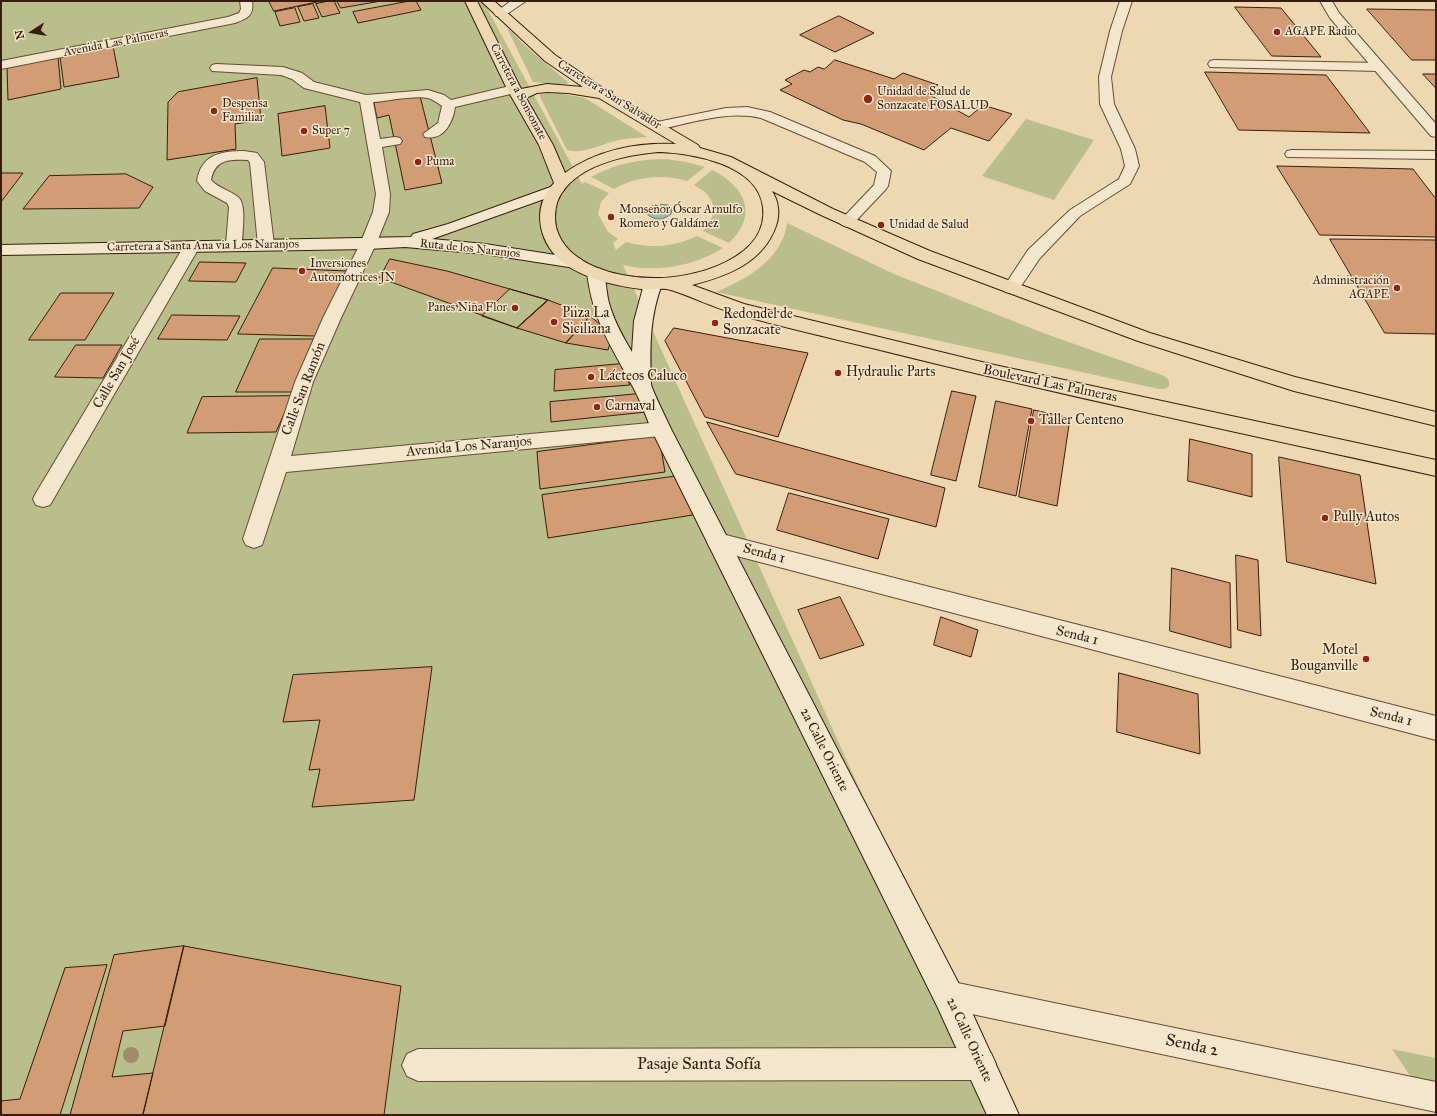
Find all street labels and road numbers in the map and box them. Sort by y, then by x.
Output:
street label: Avenida Las Palmeras [62,26,170,60]
street label: Carretera a Sonsonate [487,41,549,143]
street label: Carretera a San Salvador [554,57,664,133]
street label: Carretera a Santa Ana via Los Naranjos [107,237,299,255]
street label: Ruta de los Naranjos [419,237,521,261]
street label: Calle San José [90,334,144,412]
street label: Calle San Ramón [278,340,330,438]
street label: Boulevard Las Palmeras [981,362,1119,406]
street label: Avenida Los Naranjos [405,433,533,461]
street label: Senda 1 [741,540,787,568]
street label: Senda 1 [1054,623,1100,649]
street label: Senda 1 [1368,704,1414,730]
street label: 2a Calle Oriente [796,705,852,795]
street label: 2a Calle Oriente [942,995,996,1085]
street label: Senda 2 [1164,1030,1220,1062]
street label: Pasaje Santa Sofía [637,1055,761,1075]

